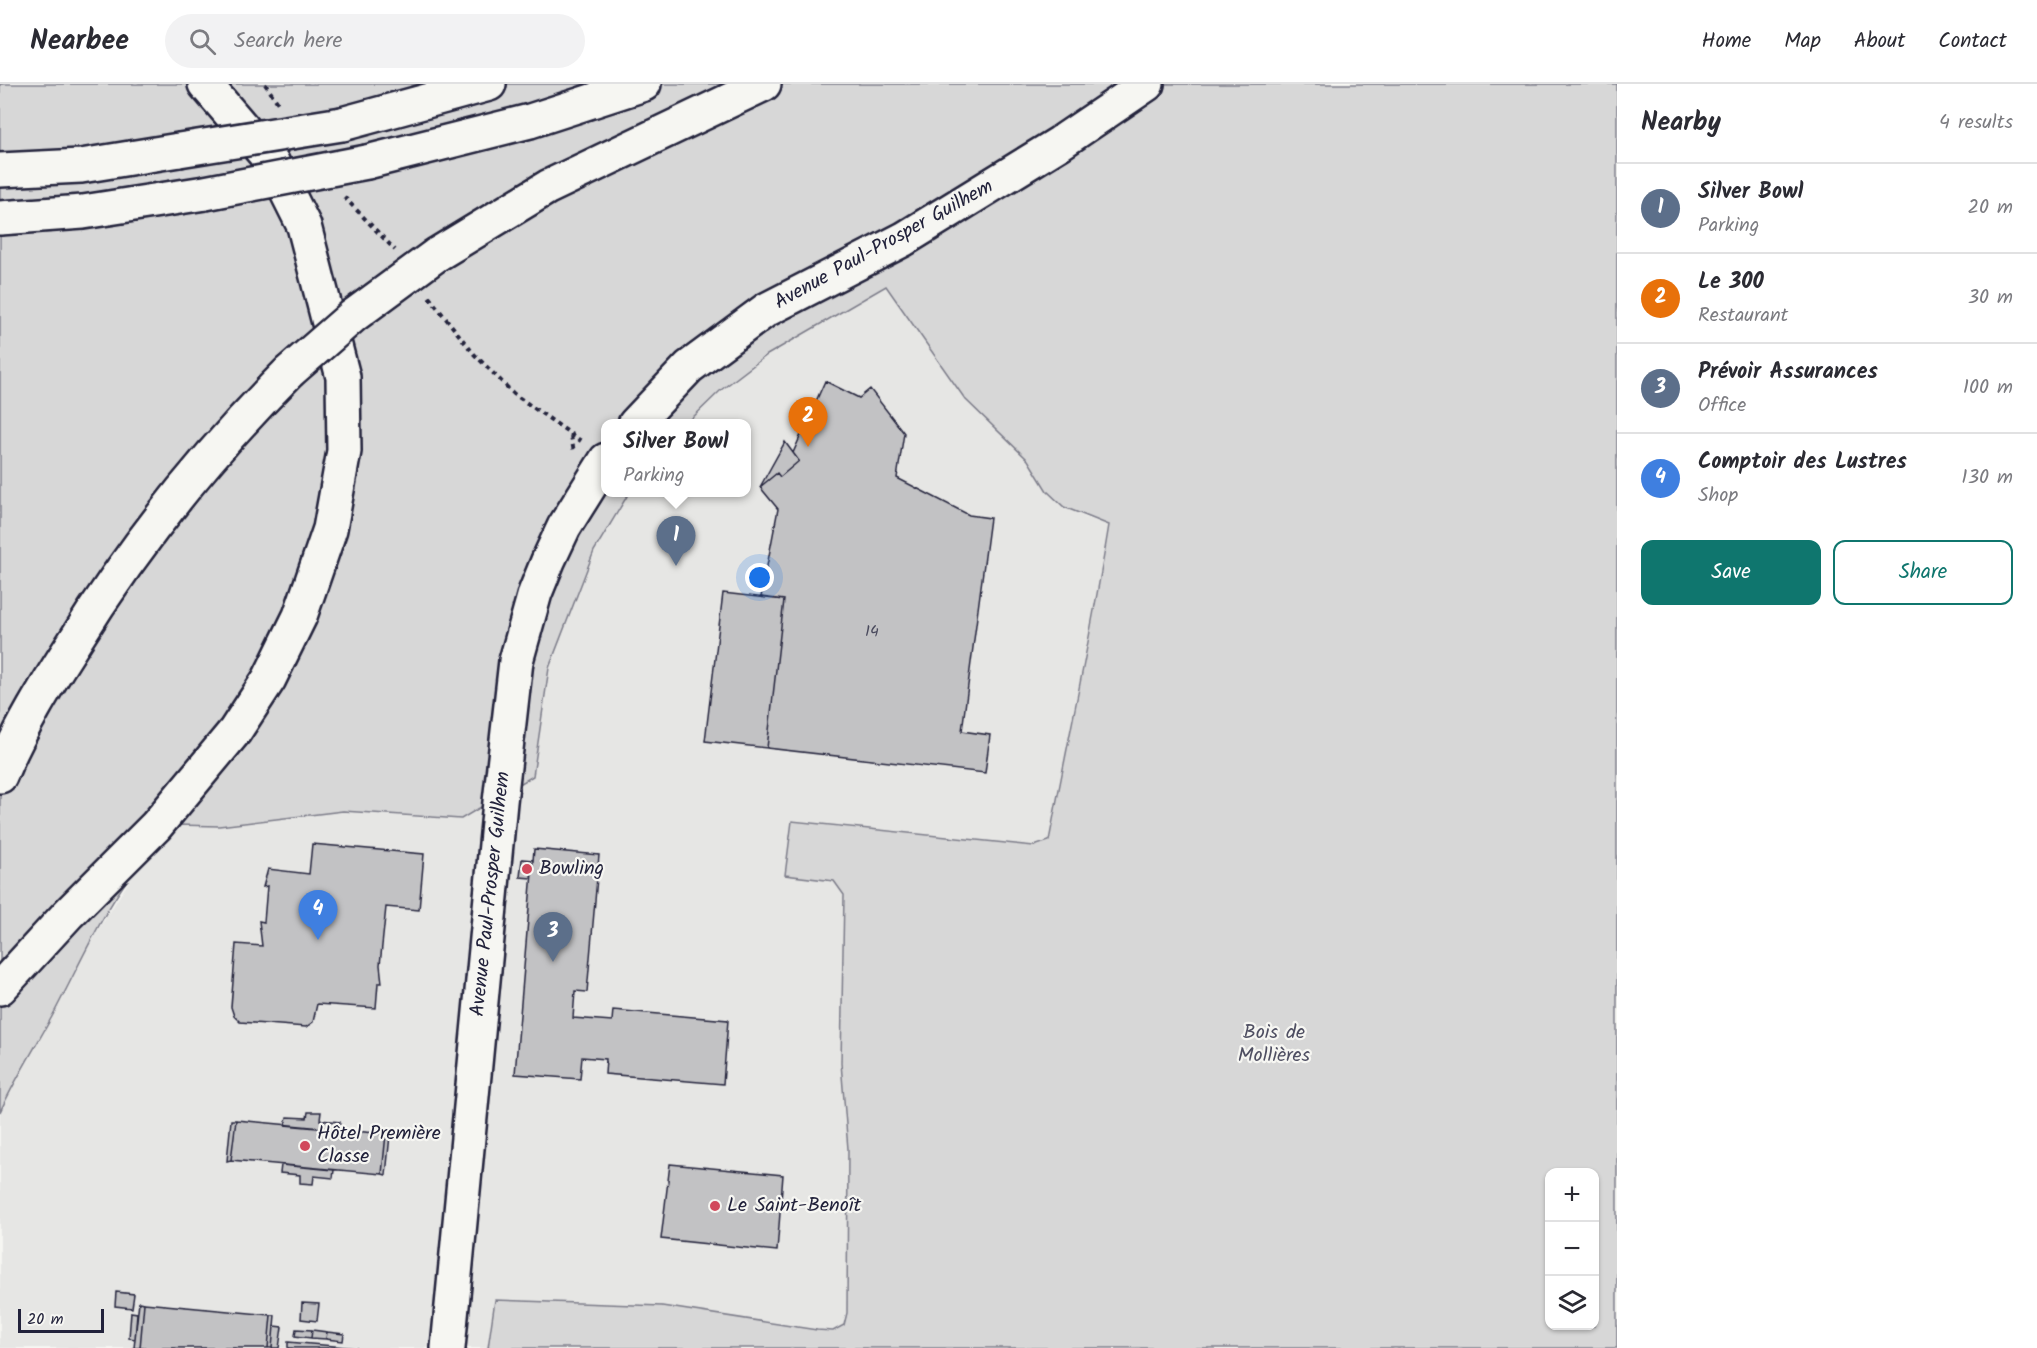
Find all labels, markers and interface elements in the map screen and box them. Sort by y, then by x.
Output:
search box [165,14,585,68]
text: Nearbee [30,19,129,64]
text: Search here [234,24,342,59]
icon: search [186,25,219,58]
text: Home [1702,25,1751,58]
text: Map [1784,25,1821,58]
text: About [1854,25,1905,58]
text: Contact [1938,25,2007,58]
text: Nearby [1641,102,1721,144]
text: 4 results [1939,107,2013,139]
street label: Avenue Paul-Prosper Guilhem [769,171,1000,319]
text: Silver Bowl [1698,175,1803,210]
text: 1 [1657,192,1664,224]
text: 20 m [1967,192,2013,224]
text: Parking [1698,210,1759,242]
text: Le 300 [1698,265,1764,300]
text: 2 [1655,282,1666,314]
text: 30 m [1968,282,2013,314]
text: Restaurant [1698,300,1788,332]
text: Prévoir Assurances [1698,355,1878,390]
text: 3 [1655,372,1666,404]
text: 100 m [1963,372,2013,404]
text: Office [1698,390,1746,422]
pin: 2 [788,398,828,447]
popup [601,419,751,497]
text: Silver Bowl [623,425,729,460]
text: Comptoir des Lustres [1698,445,1907,480]
text: Parking [623,460,684,492]
text: 4 [1655,462,1666,494]
text: 130 m [1961,462,2013,494]
text: Shop [1698,480,1738,512]
pin: 1 [656,516,696,566]
button: Save [1641,540,1821,605]
button: Share [1833,540,2013,605]
your location [745,563,774,592]
house number: 14 [865,619,879,644]
street label: Avenue Paul-Prosper Guilhem [462,770,520,1018]
place label: Bowling [539,853,604,885]
marker: Bowling [520,862,534,876]
pin: 4 [298,890,338,940]
pin: 3 [534,912,572,962]
park label: Bois de Mollières [1238,1017,1311,1072]
place label: Hôtel Première Classe [317,1118,441,1173]
marker: Hôtel Première Classe [298,1139,312,1153]
map controls [1545,1168,1599,1330]
button: + [1545,1168,1599,1222]
place label: Le Saint-Benoît [727,1190,861,1222]
marker: Le Saint-Benoît [708,1199,722,1213]
button: − [1545,1222,1599,1276]
button: layers [1545,1276,1599,1330]
scale bar [18,1306,104,1334]
text: 20 m [27,1307,63,1332]

